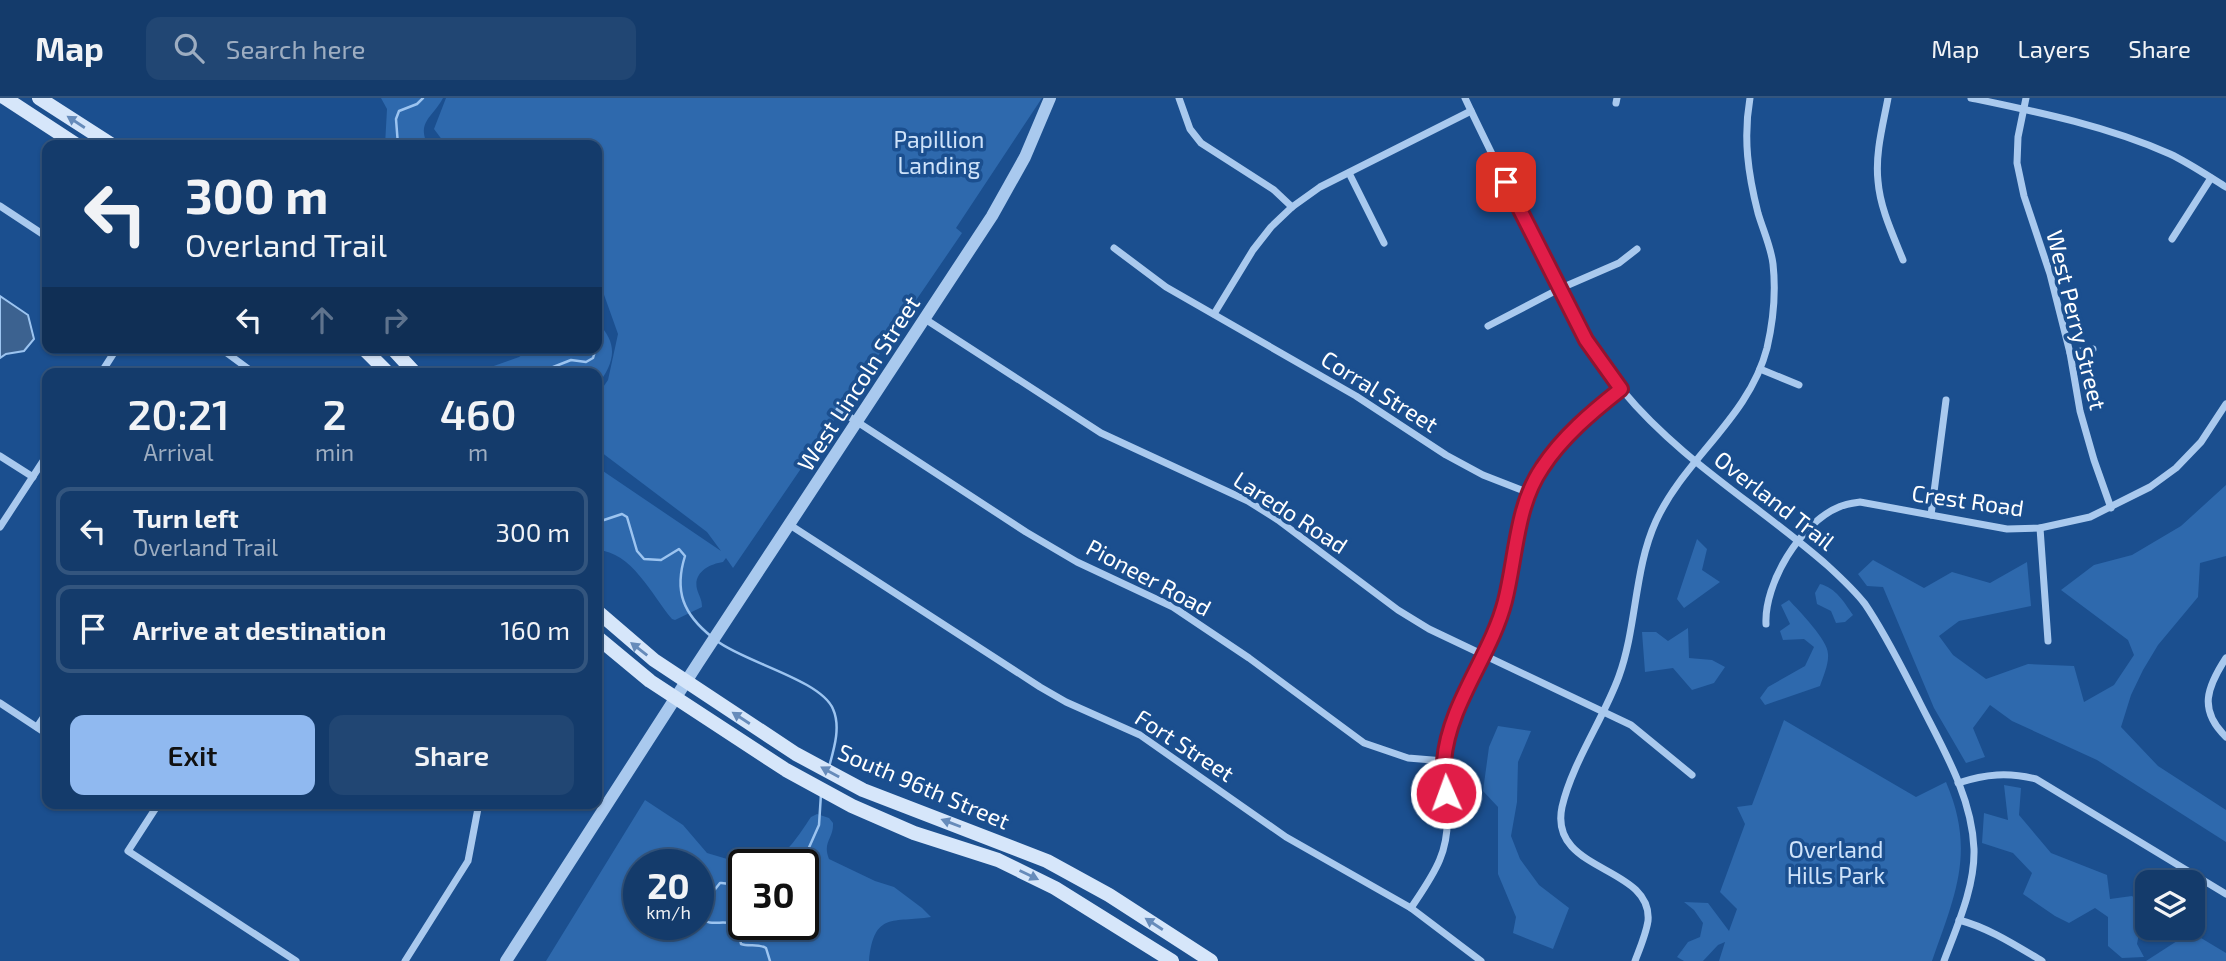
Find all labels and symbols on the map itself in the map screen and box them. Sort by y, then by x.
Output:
one-way arrow [66,115,85,128]
park label: Papillion Landing [894,125,984,179]
pin [1476,152,1536,212]
street label: West Perry Street [2041,227,2113,413]
street label: West Lincoln Street [791,290,925,476]
street label: Corral Street [1316,344,1444,438]
street label: Overland Trail [1709,444,1841,556]
street label: Laredo Road [1229,465,1353,559]
street label: Crest Road [1910,478,2026,522]
street label: Pioneer Road [1082,532,1216,622]
one-way arrow [631,642,648,657]
street label: Fort Street [1130,703,1240,787]
one-way arrow [732,711,750,725]
street label: South 96th Street [834,737,1014,835]
position arrow [1409,756,1483,830]
one-way arrow [819,767,839,779]
one-way arrow [941,817,962,828]
park label: Overland Hills Park [1787,835,1886,889]
speed limit sign: 30 [728,849,819,940]
one-way arrow [1019,870,1039,881]
one-way arrow [1145,917,1163,931]

